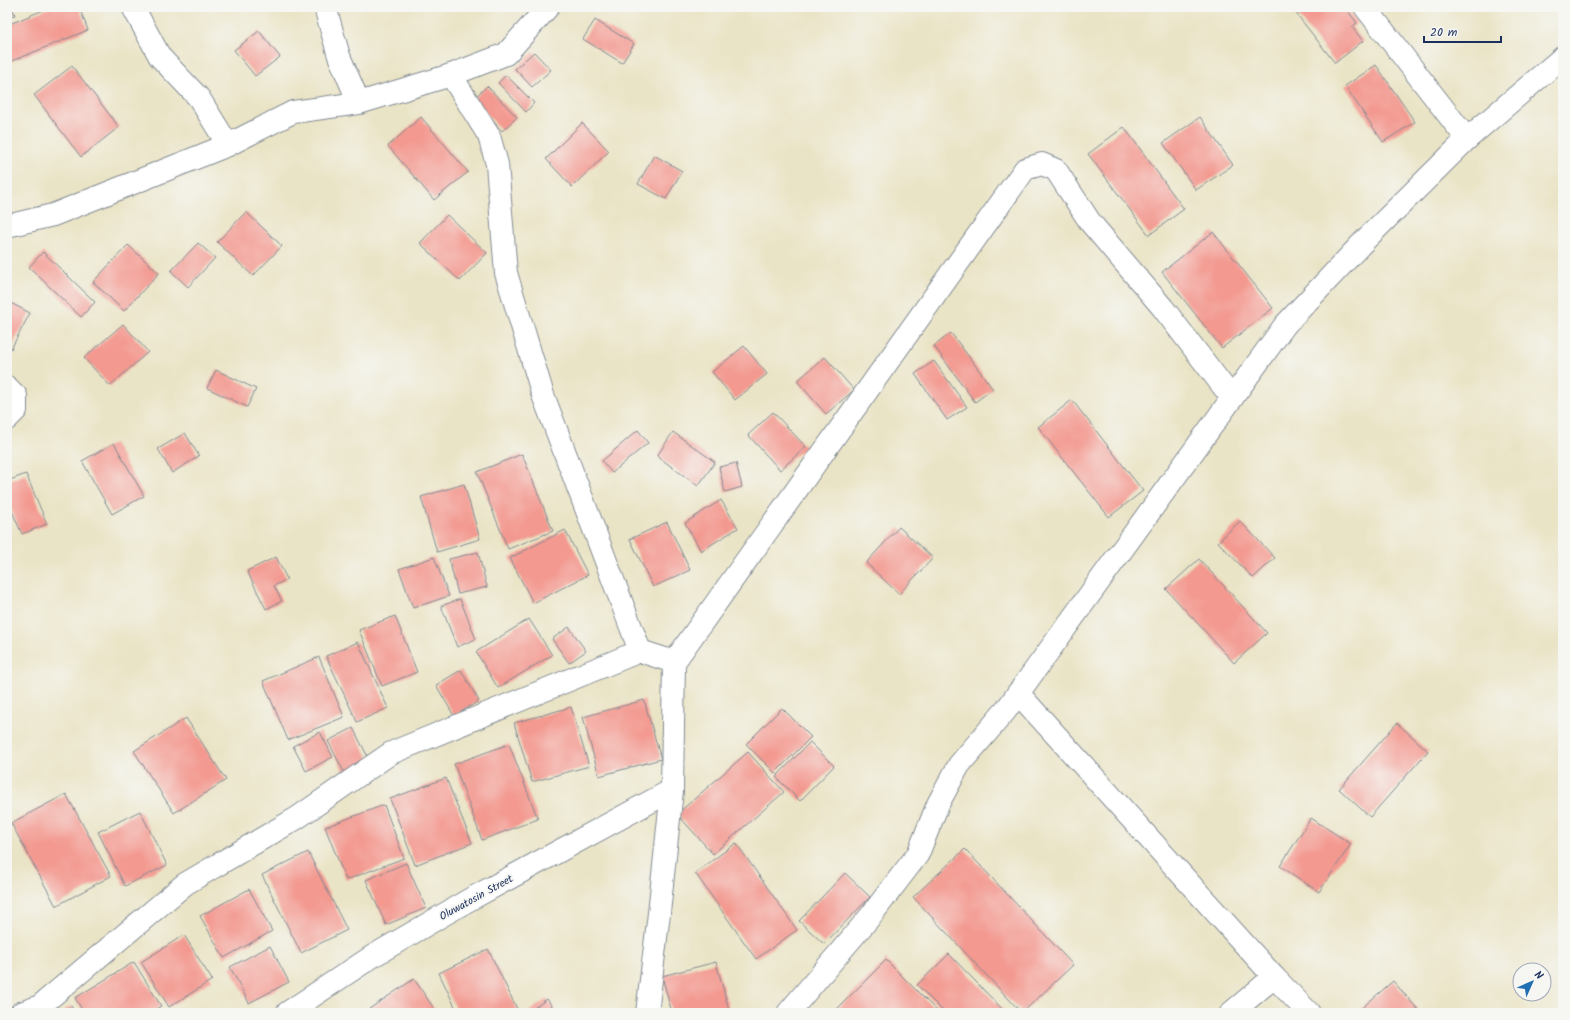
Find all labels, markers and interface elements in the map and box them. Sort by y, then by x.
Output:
scale bar [1424,18,1501,44]
text: 20 m [1430,23,1458,42]
street label: Oluwatosin Street [436,870,517,926]
north arrow [1512,962,1552,1002]
text: N [1530,967,1547,984]

